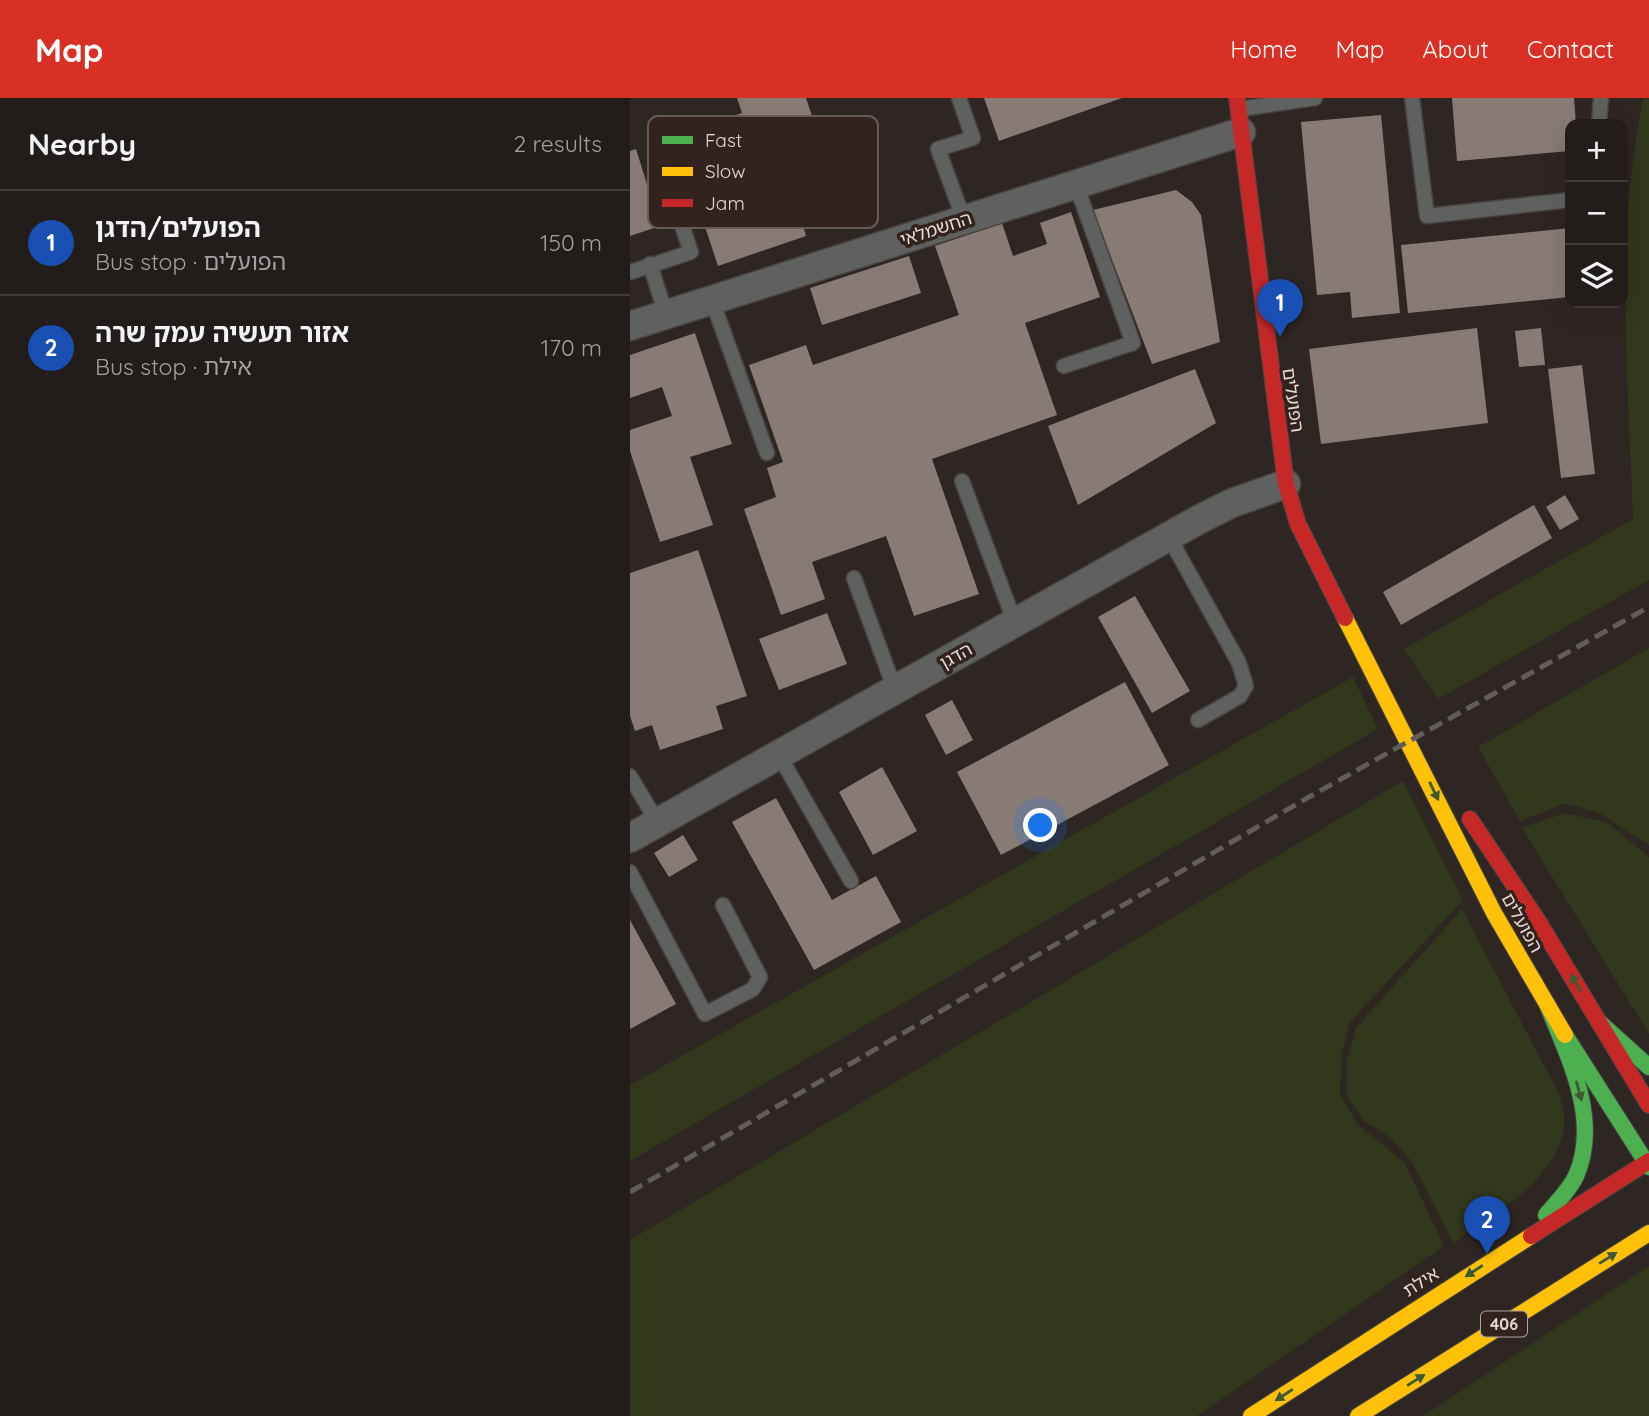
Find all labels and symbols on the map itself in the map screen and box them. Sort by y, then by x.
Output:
legend [648,116,878,228]
text: Fast [705,128,742,152]
text: Slow [705,159,746,183]
text: Jam [705,191,745,215]
street label: החשמלאי [897,206,975,251]
pin: 1 [1257,279,1303,337]
street label: הפועלים [1278,366,1309,434]
street label: הדגן [935,637,976,674]
one-way arrow [1428,781,1439,801]
your location [1023,808,1057,842]
street label: הפועלים [1497,889,1548,957]
one-way arrow [1569,974,1582,993]
one-way arrow [1574,1081,1584,1102]
pin: 2 [1464,1196,1510,1254]
one-way arrow [1599,1252,1618,1265]
street label: אילת [1399,1262,1443,1302]
one-way arrow [1465,1264,1484,1277]
road number: 406 [1481,1312,1527,1336]
one-way arrow [1406,1373,1425,1386]
one-way arrow [1274,1388,1293,1401]

